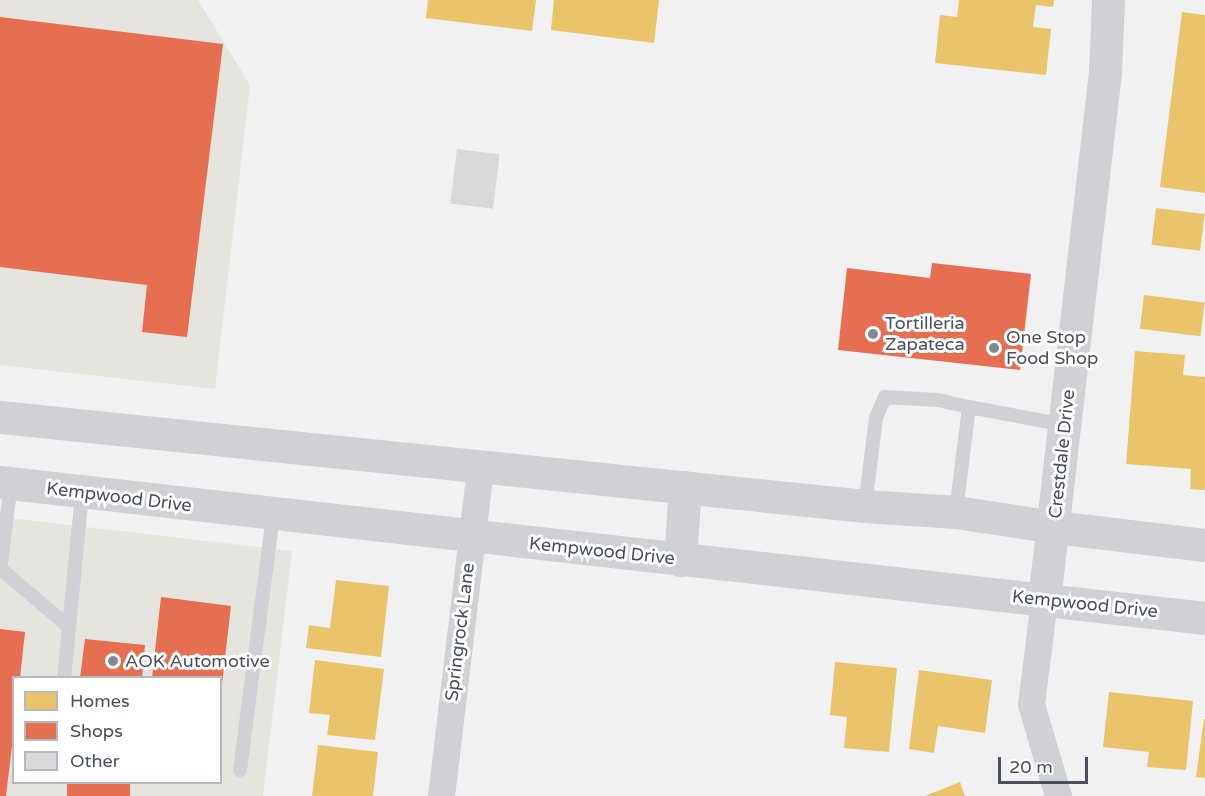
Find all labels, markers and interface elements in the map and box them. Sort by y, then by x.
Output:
place label: Tortilleria Zapateca [885,313,965,356]
marker: Tortilleria Zapateca [866,327,880,341]
place label: One Stop Food Shop [1006,327,1098,370]
marker: One Stop Food Shop [987,341,1001,355]
street label: Crestdale Drive [1044,388,1080,520]
street label: Kempwood Drive [45,477,193,517]
street label: Kempwood Drive [528,533,676,569]
street label: Springrock Lane [441,562,479,702]
street label: Kempwood Drive [1011,586,1159,622]
place label: AOK Automotive [125,650,270,672]
marker: AOK Automotive [106,654,120,668]
legend [12,676,222,784]
text: Homes [70,690,130,712]
text: Shops [70,720,123,742]
scale bar [1001,745,1091,783]
text: Other [70,750,120,772]
text: 20 m [1009,756,1053,778]

